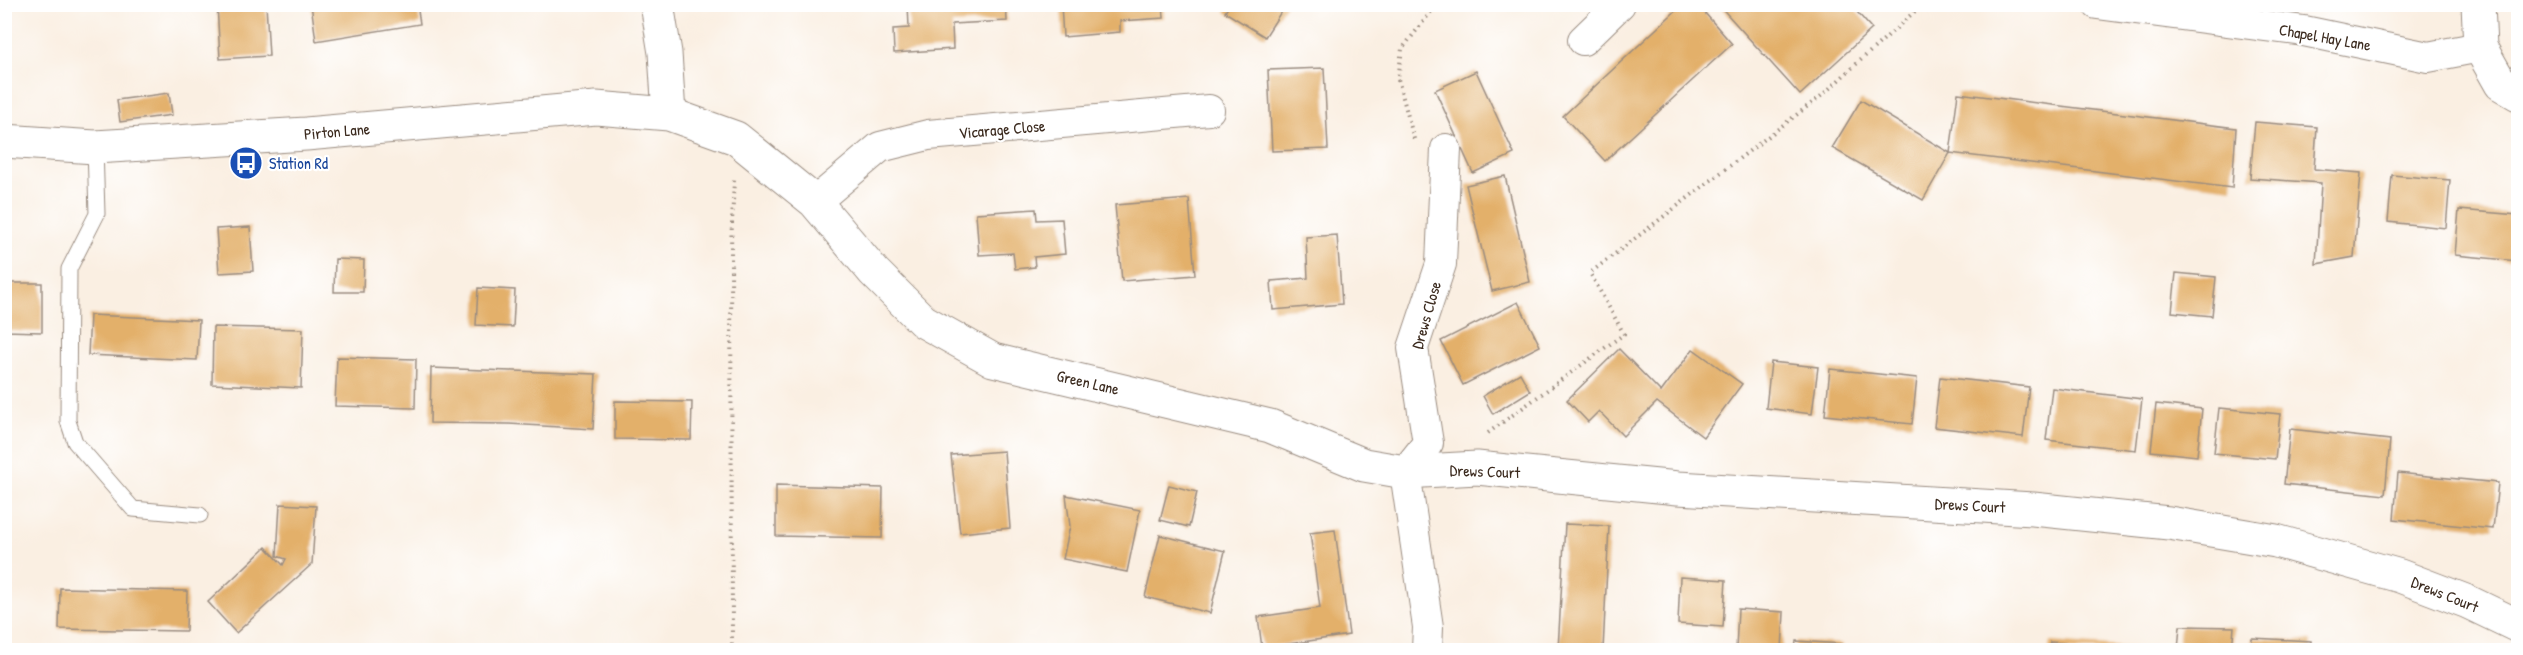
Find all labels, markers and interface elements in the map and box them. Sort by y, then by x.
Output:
street label: Chapel Hay Lane [2277,18,2373,56]
street label: Vicarage Close [958,114,1047,144]
street label: Pirton Lane [303,117,372,145]
bus stop icon: Station Rd [228,145,264,181]
place label: Station Rd [269,152,328,174]
street label: Drews Close [1406,278,1446,351]
street label: Green Lane [1055,364,1122,400]
street label: Drews Court [1449,459,1521,483]
street label: Drews Court [1934,492,2006,518]
street label: Drews Court [2408,571,2482,618]

